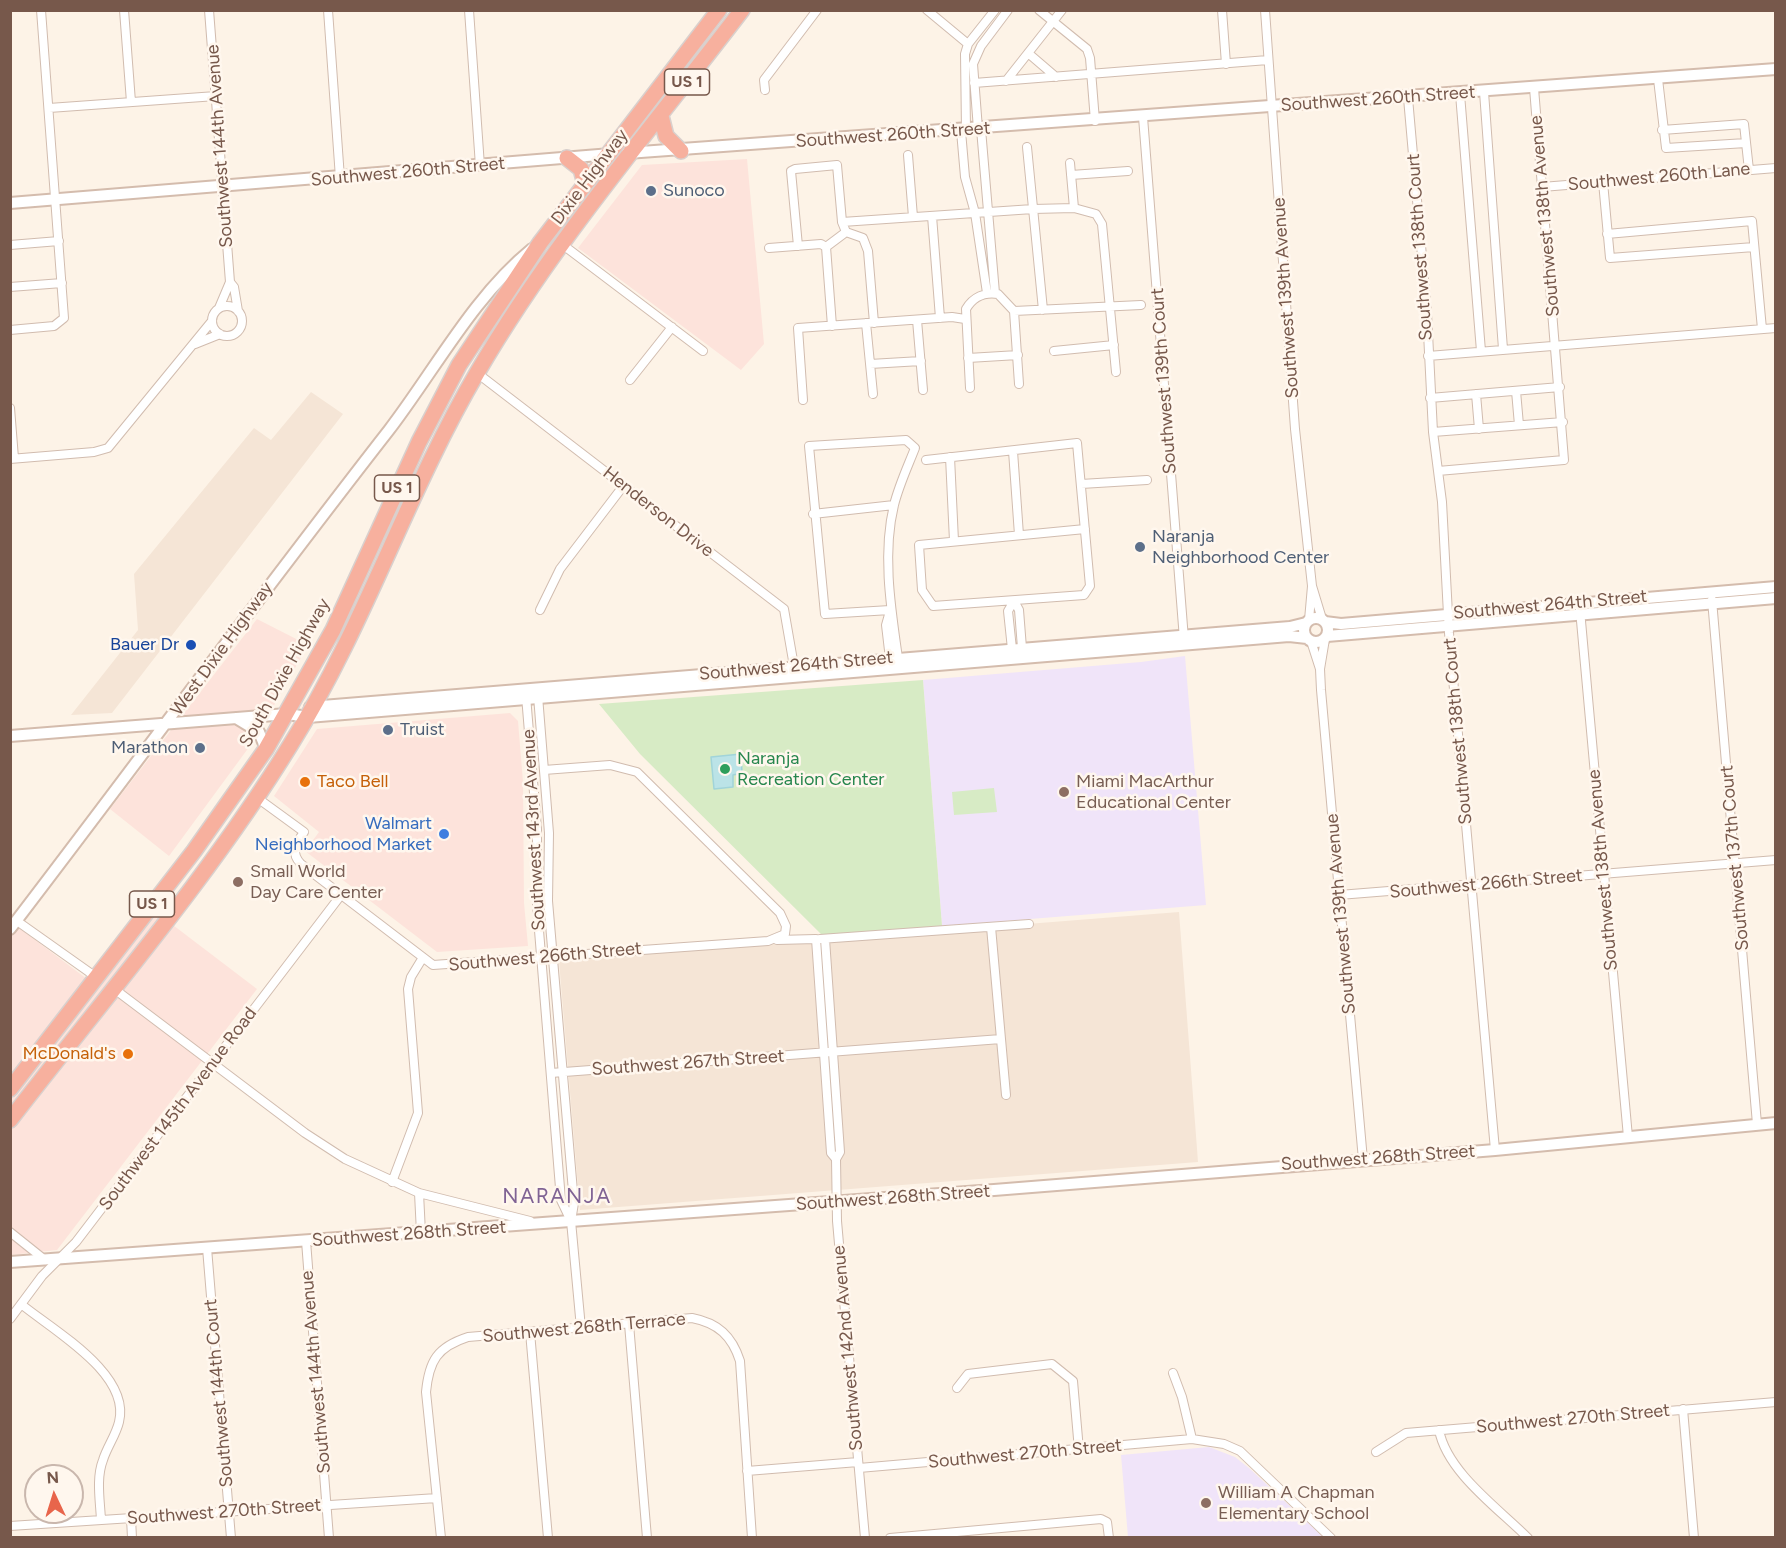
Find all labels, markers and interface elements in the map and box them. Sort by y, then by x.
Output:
street label: Southwest 144th Avenue [202,44,238,248]
road number: US 1 [664,69,710,95]
street label: Southwest 260th Street [1280,81,1476,117]
street label: Southwest 138th Avenue [1525,114,1565,318]
street label: Southwest 260th Street [795,117,991,153]
street label: Dixie Highway [547,125,633,229]
street label: Southwest 260th Street [310,153,506,191]
street label: Southwest 138th Court [1403,153,1437,341]
street label: Southwest 260th Lane [1567,158,1751,196]
place label: Sunoco [663,180,725,202]
marker: Sunoco [644,184,658,198]
street label: Southwest 139th Avenue [1268,197,1304,399]
street label: Southwest 139th Court [1147,287,1181,475]
street label: Henderson Drive [598,462,718,562]
road number: US 1 [374,475,420,501]
place label: Naranja Neighborhood Center [1152,526,1329,568]
marker: Naranja Neighborhood Center [1133,540,1147,554]
street label: West Dixie Highway [166,578,278,720]
street label: Southwest 264th Street [1452,586,1648,624]
street label: South Dixie Highway [235,595,335,751]
place label: Bauer Dr [110,634,179,656]
street label: Southwest 138th Court [1439,637,1477,825]
marker: Bauer Dr [184,638,198,652]
street label: Southwest 264th Street [698,647,894,685]
place label: Truist [400,719,445,741]
marker: Truist [381,723,395,737]
street label: Southwest 143rd Avenue [518,729,550,931]
place label: Marathon [111,737,188,759]
marker: Marathon [193,741,207,755]
place label: Naranja Recreation Center [737,748,884,790]
marker: Naranja Recreation Center [718,762,732,776]
street label: Southwest 137th Court [1716,764,1754,952]
street label: Southwest 138th Avenue [1583,768,1623,972]
place label: Taco Bell [317,771,388,793]
place label: Miami MacArthur Educational Center [1076,771,1231,814]
marker: Taco Bell [298,775,312,789]
marker: Miami MacArthur Educational Center [1057,785,1071,799]
place label: Walmart Neighborhood Market [255,813,432,856]
street label: Southwest 139th Avenue [1321,813,1361,1015]
marker: Walmart Neighborhood Market [437,827,451,841]
place label: Small World Day Care Center [250,861,383,904]
street label: Southwest 266th Street [1389,865,1583,903]
marker: Small World Day Care Center [231,875,245,889]
road number: US 1 [130,891,174,917]
street label: Southwest 266th Street [448,938,642,976]
street label: Southwest 145th Avenue Road [95,1003,261,1215]
place label: McDonald's [22,1043,116,1065]
street label: Southwest 267th Street [591,1045,785,1081]
marker: McDonald's [121,1047,135,1061]
street label: Southwest 268th Street [1280,1140,1476,1176]
street label: Southwest 268th Street [795,1180,991,1216]
district label: NARANJA [502,1184,612,1210]
street label: Southwest 268th Street [311,1216,507,1252]
street label: Southwest 142nd Avenue [828,1244,868,1452]
street label: Southwest 144th Avenue [296,1270,336,1474]
street label: Southwest 144th Court [200,1298,238,1488]
street label: Southwest 268th Terrace [482,1308,686,1348]
street label: Southwest 270th Street [1475,1400,1671,1438]
street label: Southwest 270th Street [927,1435,1123,1473]
north arrow [24,1464,84,1524]
text: N [46,1468,60,1487]
place label: William A Chapman Elementary School [1218,1482,1375,1524]
street label: Southwest 270th Street [126,1494,322,1530]
marker: William A Chapman Elementary School [1199,1496,1213,1510]

